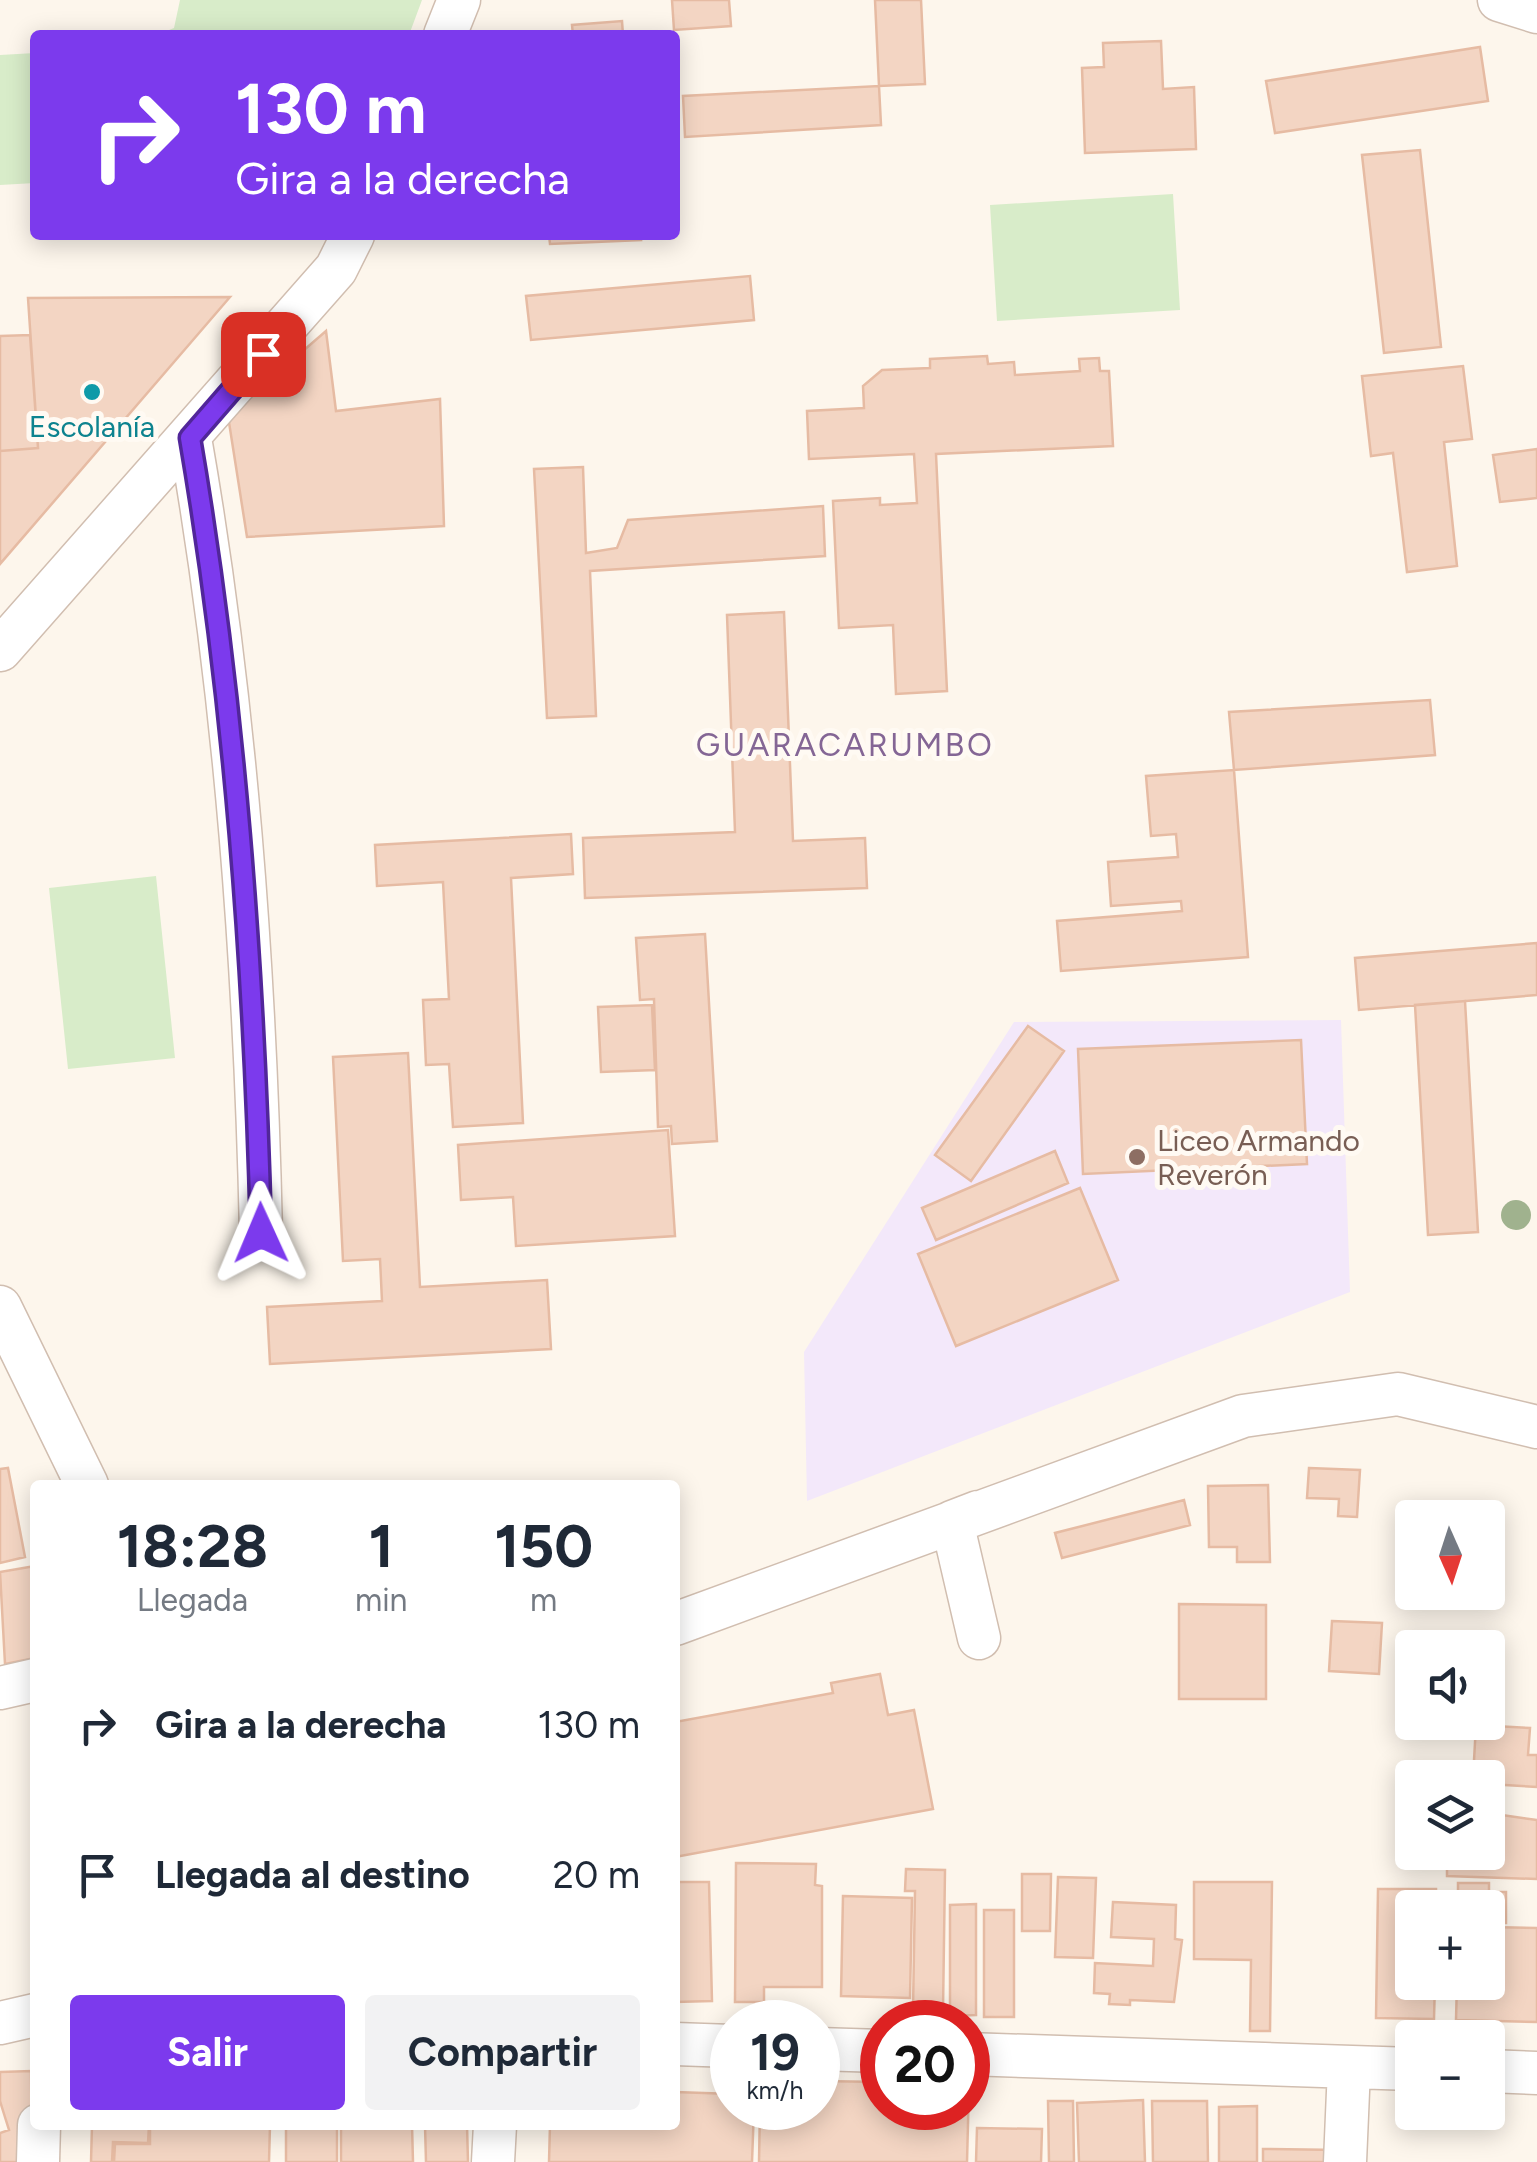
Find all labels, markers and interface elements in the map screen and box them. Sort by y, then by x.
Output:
text: 130 m [235,66,427,151]
icon: right [70,70,200,200]
text: Gira a la derecha [235,151,570,205]
pin [221,312,306,397]
icon: arrive [236,327,291,382]
marker: Escolanía [81,381,103,403]
place label: Escolanía [29,408,155,445]
district label: GUARACARUMBO [696,726,994,764]
place label: Liceo Armando Reverón [1157,1122,1360,1193]
marker: Liceo Armando Reverón [1126,1146,1148,1168]
position arrow [209,1181,313,1285]
north arrow [1395,1500,1505,1610]
map controls [1395,1500,1505,2130]
text: 18:28 [117,1510,268,1582]
text: 1 [369,1510,394,1582]
text: 150 [494,1510,593,1582]
text: Llegada [137,1581,248,1619]
text: min [355,1581,407,1619]
text: m [530,1581,557,1619]
button: sound [1395,1630,1505,1740]
icon: right [70,1698,125,1753]
text: Gira a la derecha [155,1702,447,1748]
text: 130 m [538,1702,640,1748]
button: layers [1395,1760,1505,1870]
icon: arrive [70,1848,125,1903]
text: Llegada al destino [155,1852,470,1898]
text: 20 m [553,1852,640,1898]
button: + [1395,1890,1505,2000]
button: Salir [70,1995,345,2110]
button: Compartir [365,1995,640,2110]
speed limit sign: 20 [860,2000,990,2130]
button: − [1395,2020,1505,2130]
text: 19 [750,2022,800,2083]
text: km/h [746,2075,804,2105]

